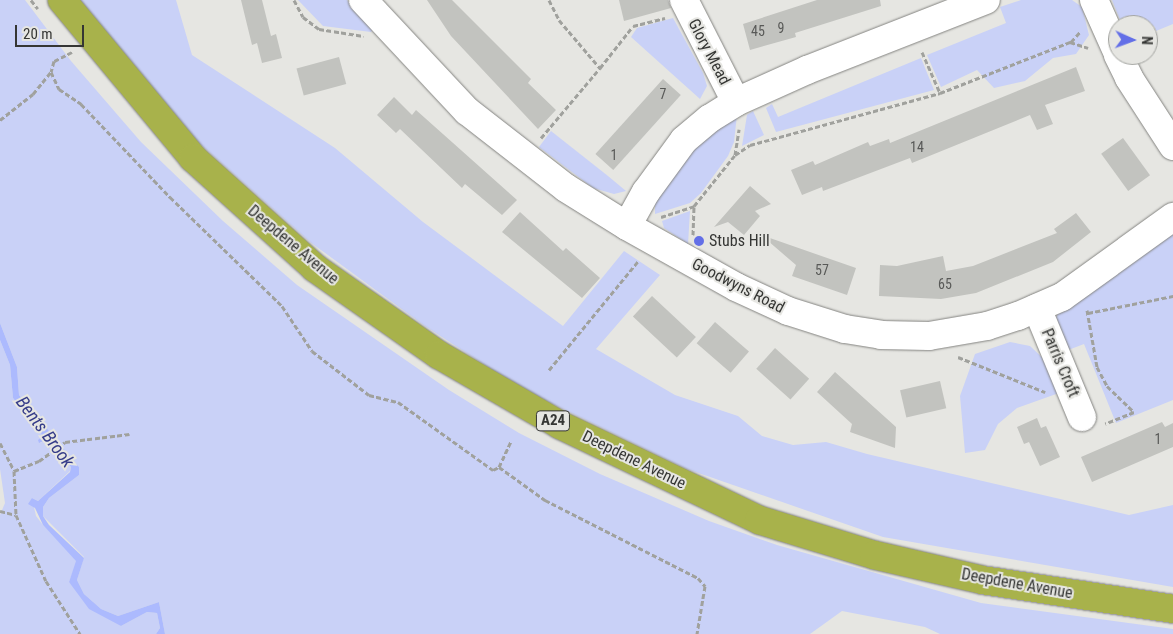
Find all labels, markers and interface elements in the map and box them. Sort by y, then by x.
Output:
scale bar [18,15,86,47]
north arrow [1108,15,1158,65]
street label: Glory Mead [684,16,734,88]
house number: 9 [778,20,784,36]
house number: 45 [751,23,765,39]
text: 20 m [23,25,53,43]
text: N [1139,36,1155,45]
house number: 7 [660,86,666,102]
house number: 14 [910,139,924,155]
house number: 1 [611,147,617,163]
street label: Deepdene Avenue [244,202,342,288]
place label: Stubs Hill [709,231,770,251]
marker: Stubs Hill [693,235,705,247]
street label: Goodwyns Road [688,254,788,318]
house number: 57 [815,262,829,278]
house number: 65 [938,276,952,292]
street label: Parris Croft [1037,326,1083,400]
water label: Bents Brook [11,392,79,472]
road number: A24 [536,408,570,434]
street label: Deepdene Avenue [579,427,689,493]
house number: 1 [1155,431,1161,447]
street label: Deepdene Avenue [960,565,1074,603]

